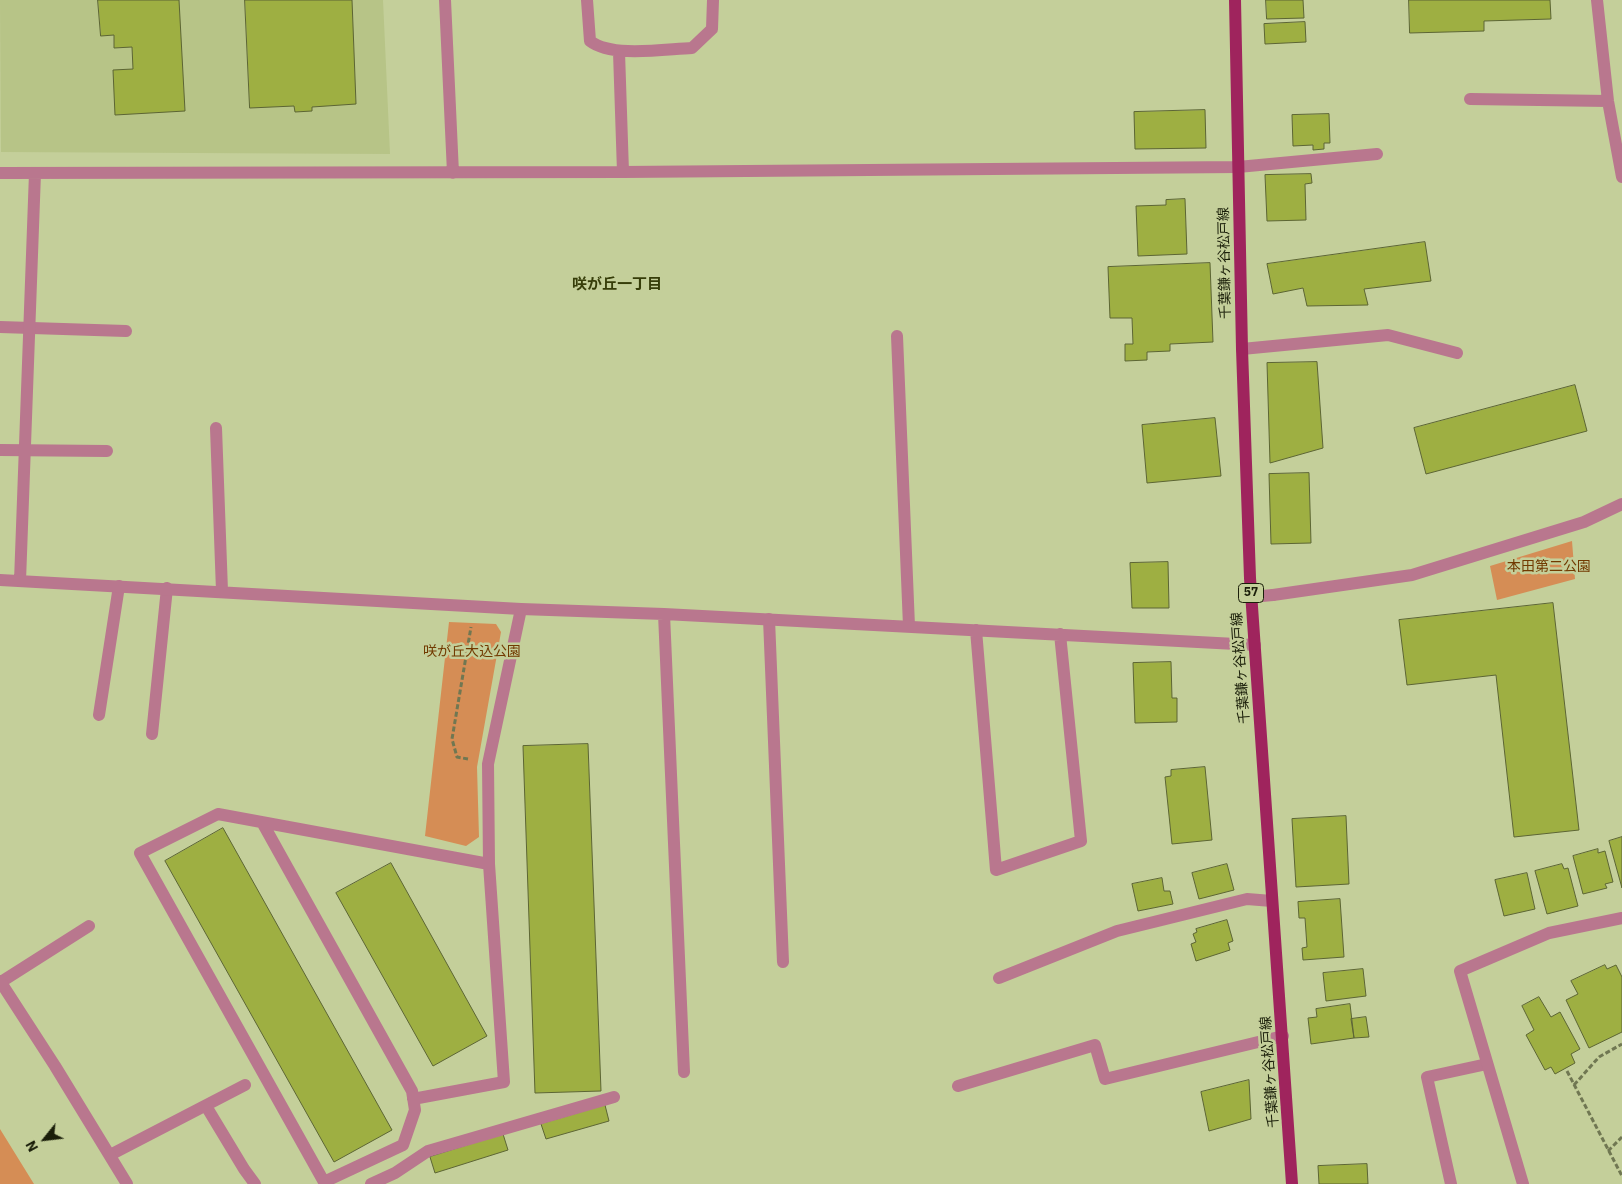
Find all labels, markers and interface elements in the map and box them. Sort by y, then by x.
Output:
street label: 千葉鎌ヶ谷松戸線 [1216,207,1234,319]
district label: 咲が丘一丁目 [572,276,662,294]
park label: 本田第二公園 [1507,559,1591,575]
road number: 57 [1238,584,1264,602]
street label: 千葉鎌ヶ谷松戸線 [1229,612,1253,724]
park label: 咲が丘大込公園 [423,644,521,660]
street label: 千葉鎌ヶ谷松戸線 [1258,1016,1282,1128]
north arrow [20,1114,70,1164]
text: N [22,1137,42,1155]

